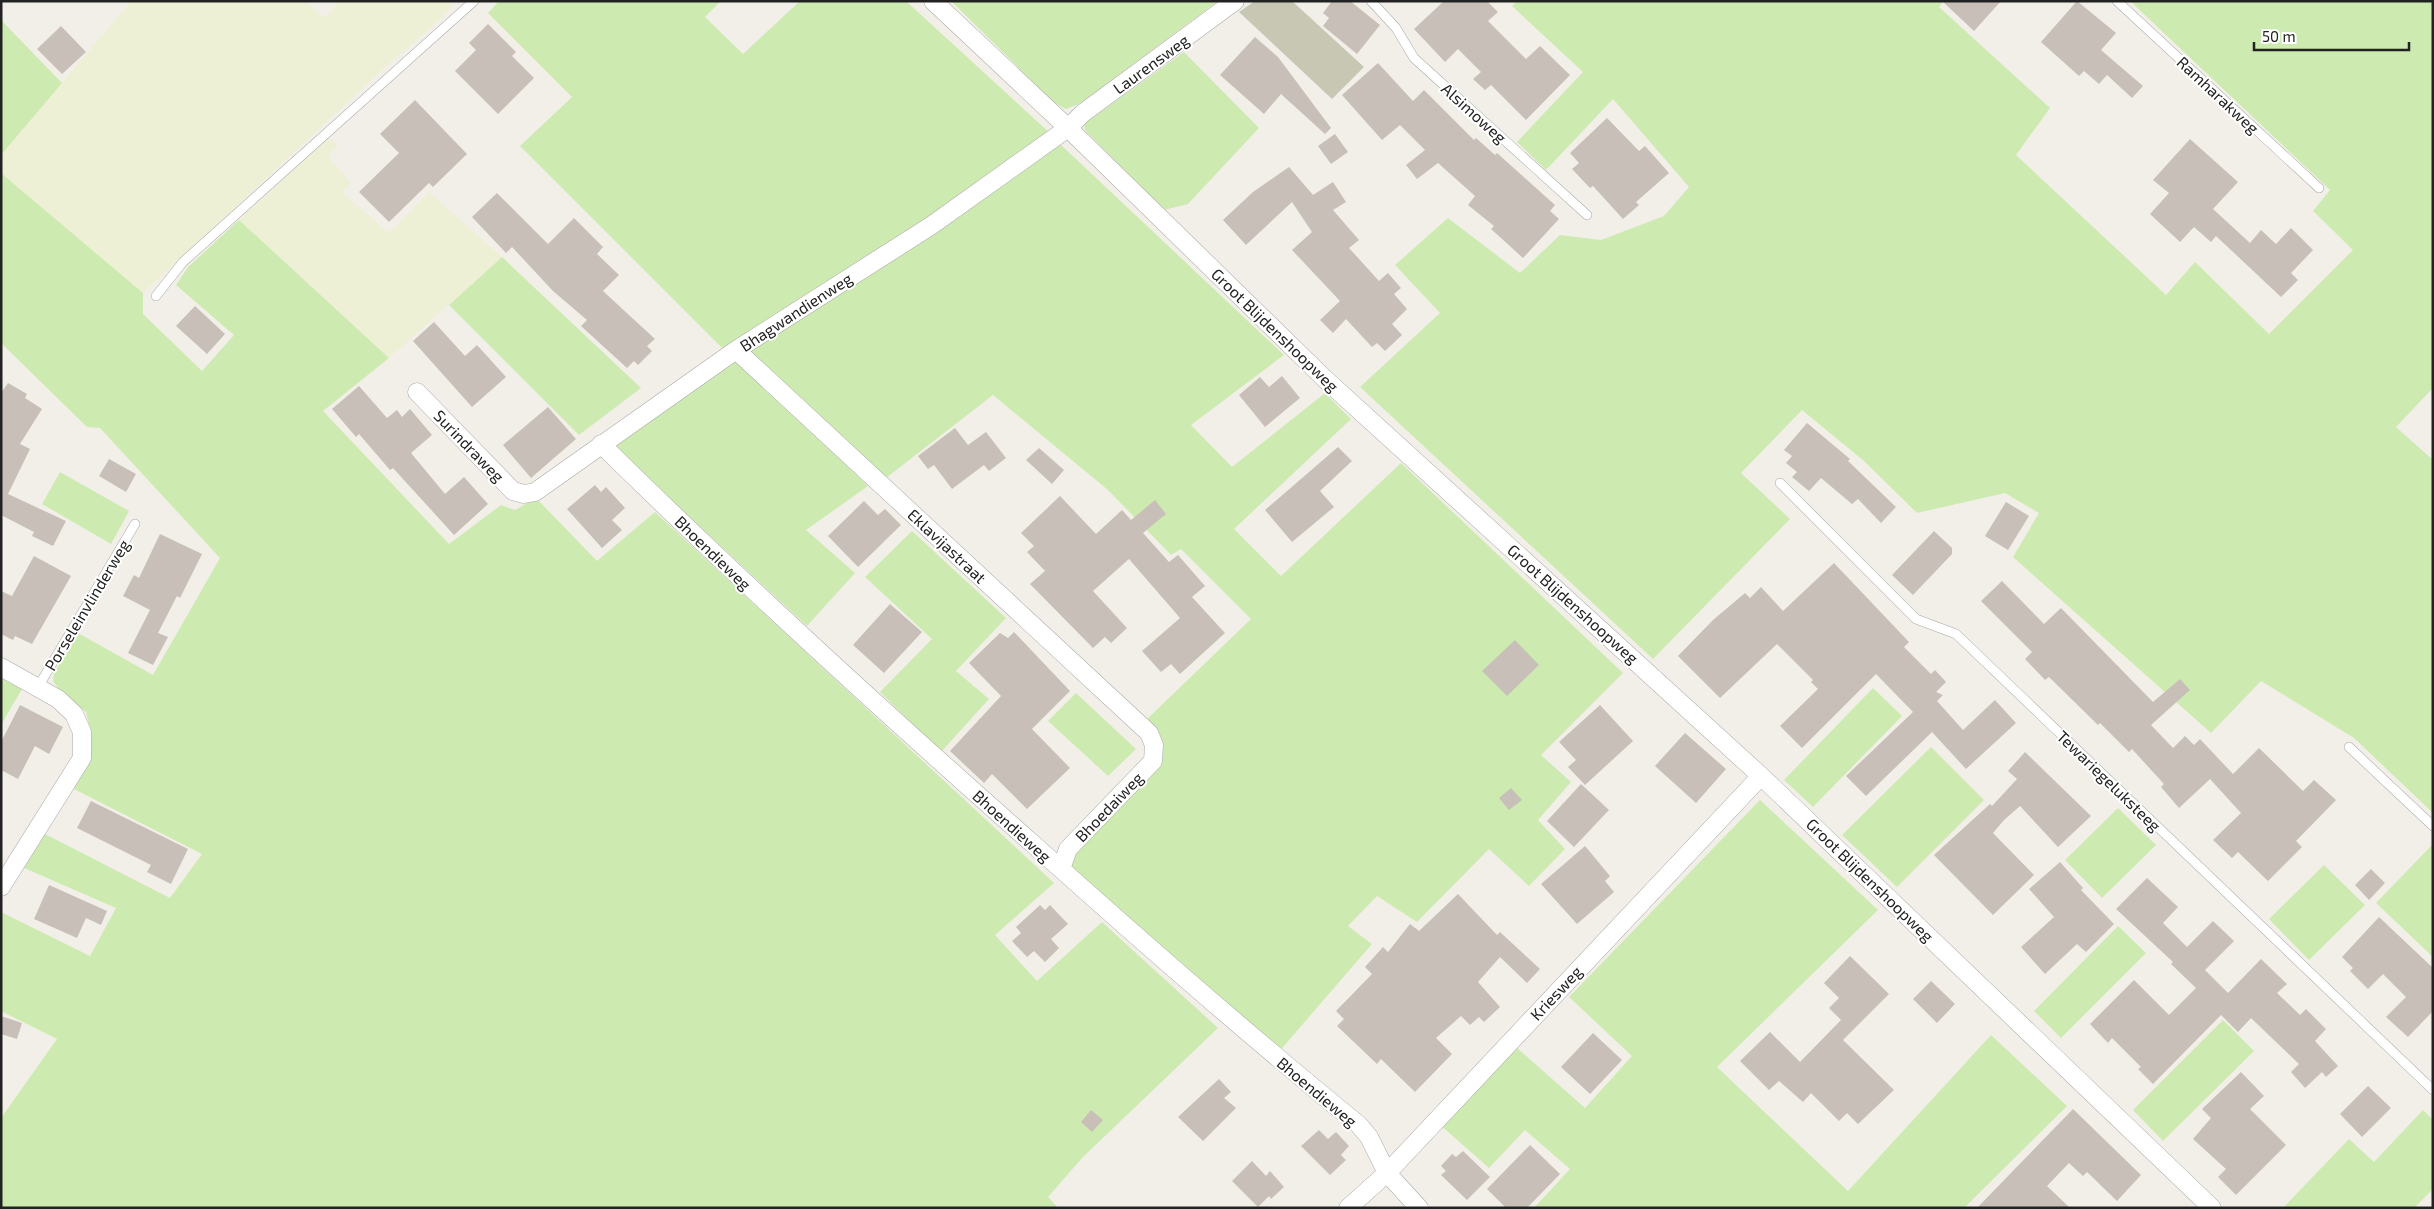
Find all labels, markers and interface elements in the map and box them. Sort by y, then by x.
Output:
scale bar [2254,20,2409,52]
text: 50 m [2262,27,2296,45]
street label: Laurensweg [1109,30,1192,97]
street label: Ramharakweg [2174,52,2263,137]
street label: Alsimoweg [1438,79,1511,147]
street label: Groot Blijdenshoopweg [1207,264,1343,396]
street label: Bhagwandienweg [736,268,855,355]
street label: Surindraweg [430,406,508,486]
street label: Eklavijastraat [904,505,990,587]
street label: Bhoendieweg [671,512,755,594]
street label: Porseleinvlinderweg [40,536,133,674]
street label: Groot Blijdenshoopweg [1503,540,1643,668]
street label: Tewariegeluksteeg [2054,726,2165,835]
street label: Bhoedaiweg [1071,768,1147,845]
street label: Bhoendieweg [969,786,1055,866]
street label: Groot Blijdenshoopweg [1802,814,1938,946]
street label: Kriesweg [1526,962,1586,1024]
street label: Bhoendieweg [1273,1053,1361,1131]

